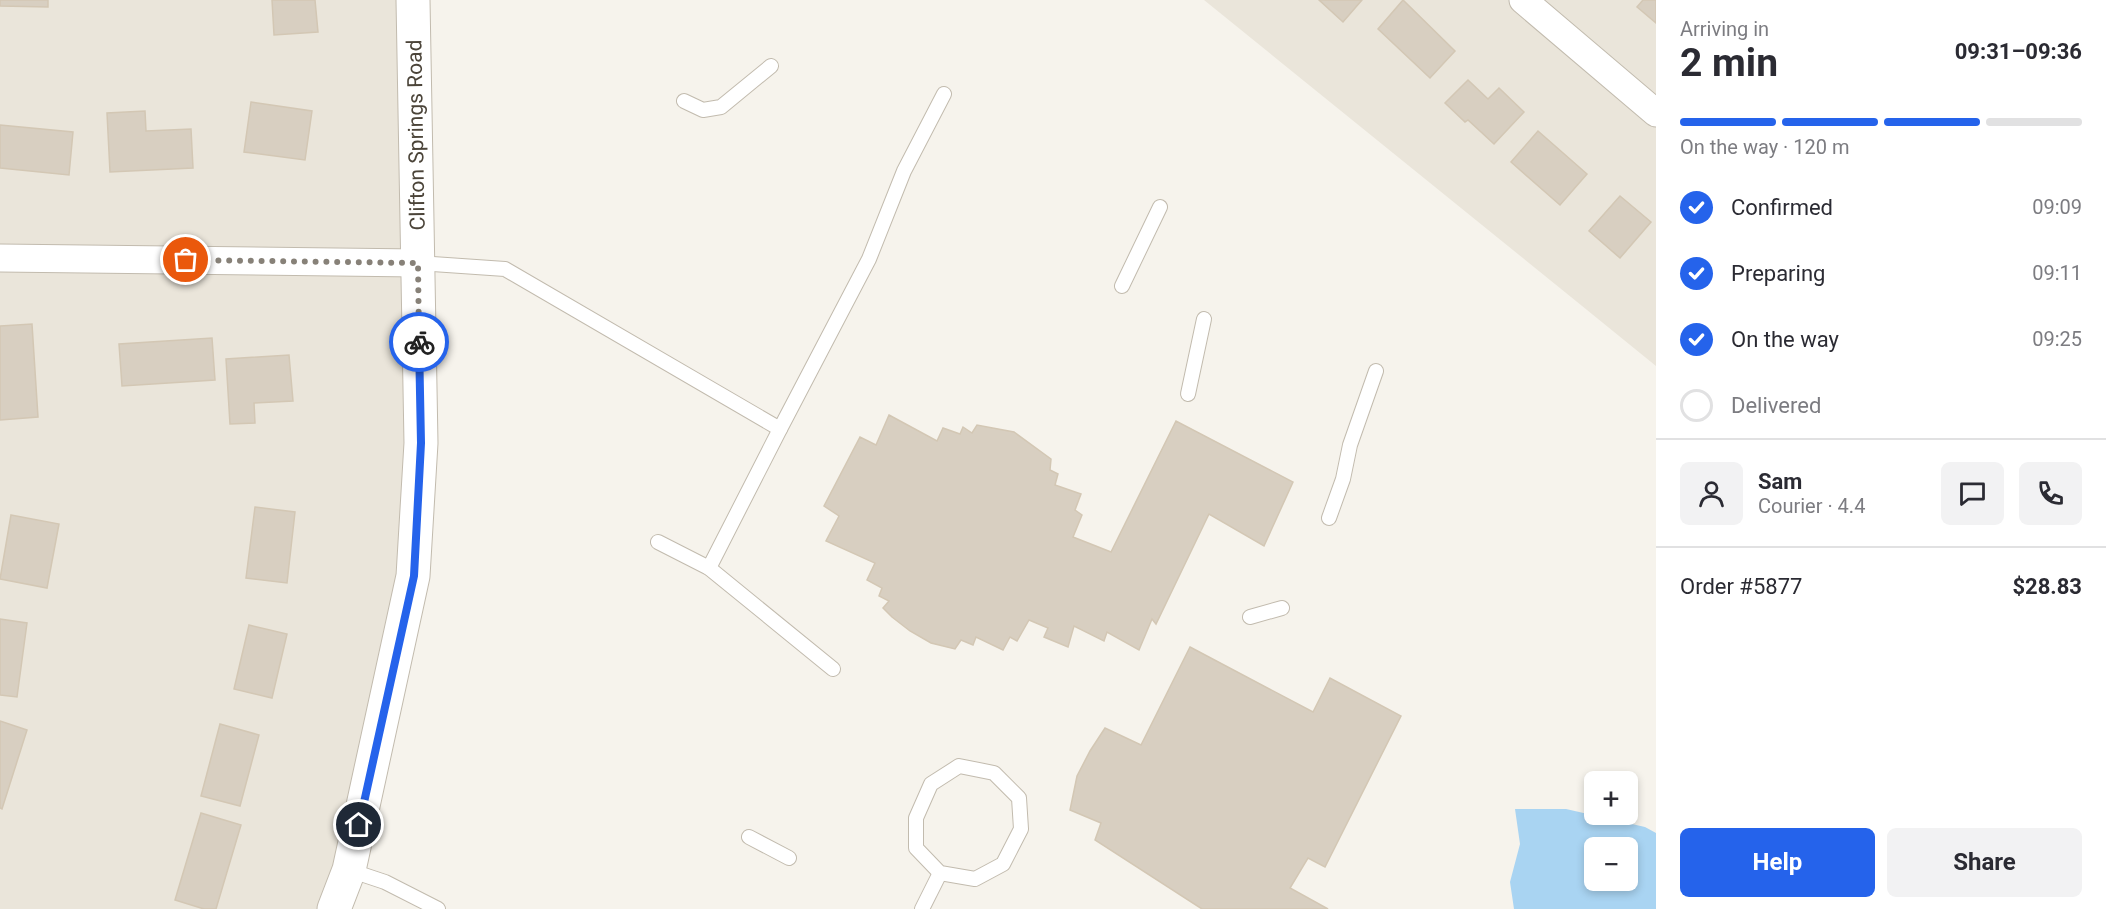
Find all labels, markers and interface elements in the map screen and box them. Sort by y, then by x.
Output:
text: Arriving in [1680,17,1769,41]
street label: Clifton Springs Road [402,39,430,231]
text: 09:31–09:36 [1955,39,2082,64]
text: 2 min [1680,40,1778,86]
text: On the way · 120 m [1680,135,1849,159]
icon: check [1680,191,1713,224]
text: Confirmed [1731,195,1833,220]
text: 09:09 [2032,195,2082,219]
pin [160,234,211,285]
icon: bag [169,243,202,276]
icon: check [1680,257,1713,290]
text: Preparing [1731,261,1825,286]
text: 09:11 [2032,261,2082,285]
courier [389,312,449,372]
icon: check [1680,323,1713,356]
icon: bike [403,326,436,359]
text: On the way [1731,327,1839,352]
text: 09:25 [2032,327,2082,351]
text: Delivered [1731,393,1821,418]
button: person [1680,462,1743,525]
button: chat [1941,462,2004,525]
button: phone [2019,462,2082,525]
text: Sam [1758,469,1802,494]
text: Courier · 4.4 [1758,494,1865,518]
text: Order #5877 [1680,574,1802,599]
text: $28.83 [2013,574,2082,599]
map controls [1584,771,1638,891]
button: + [1584,771,1638,825]
pin [333,799,384,850]
icon: home [342,808,375,841]
button: Help [1680,828,1875,897]
button: Share [1887,828,2082,897]
button: − [1584,837,1638,891]

